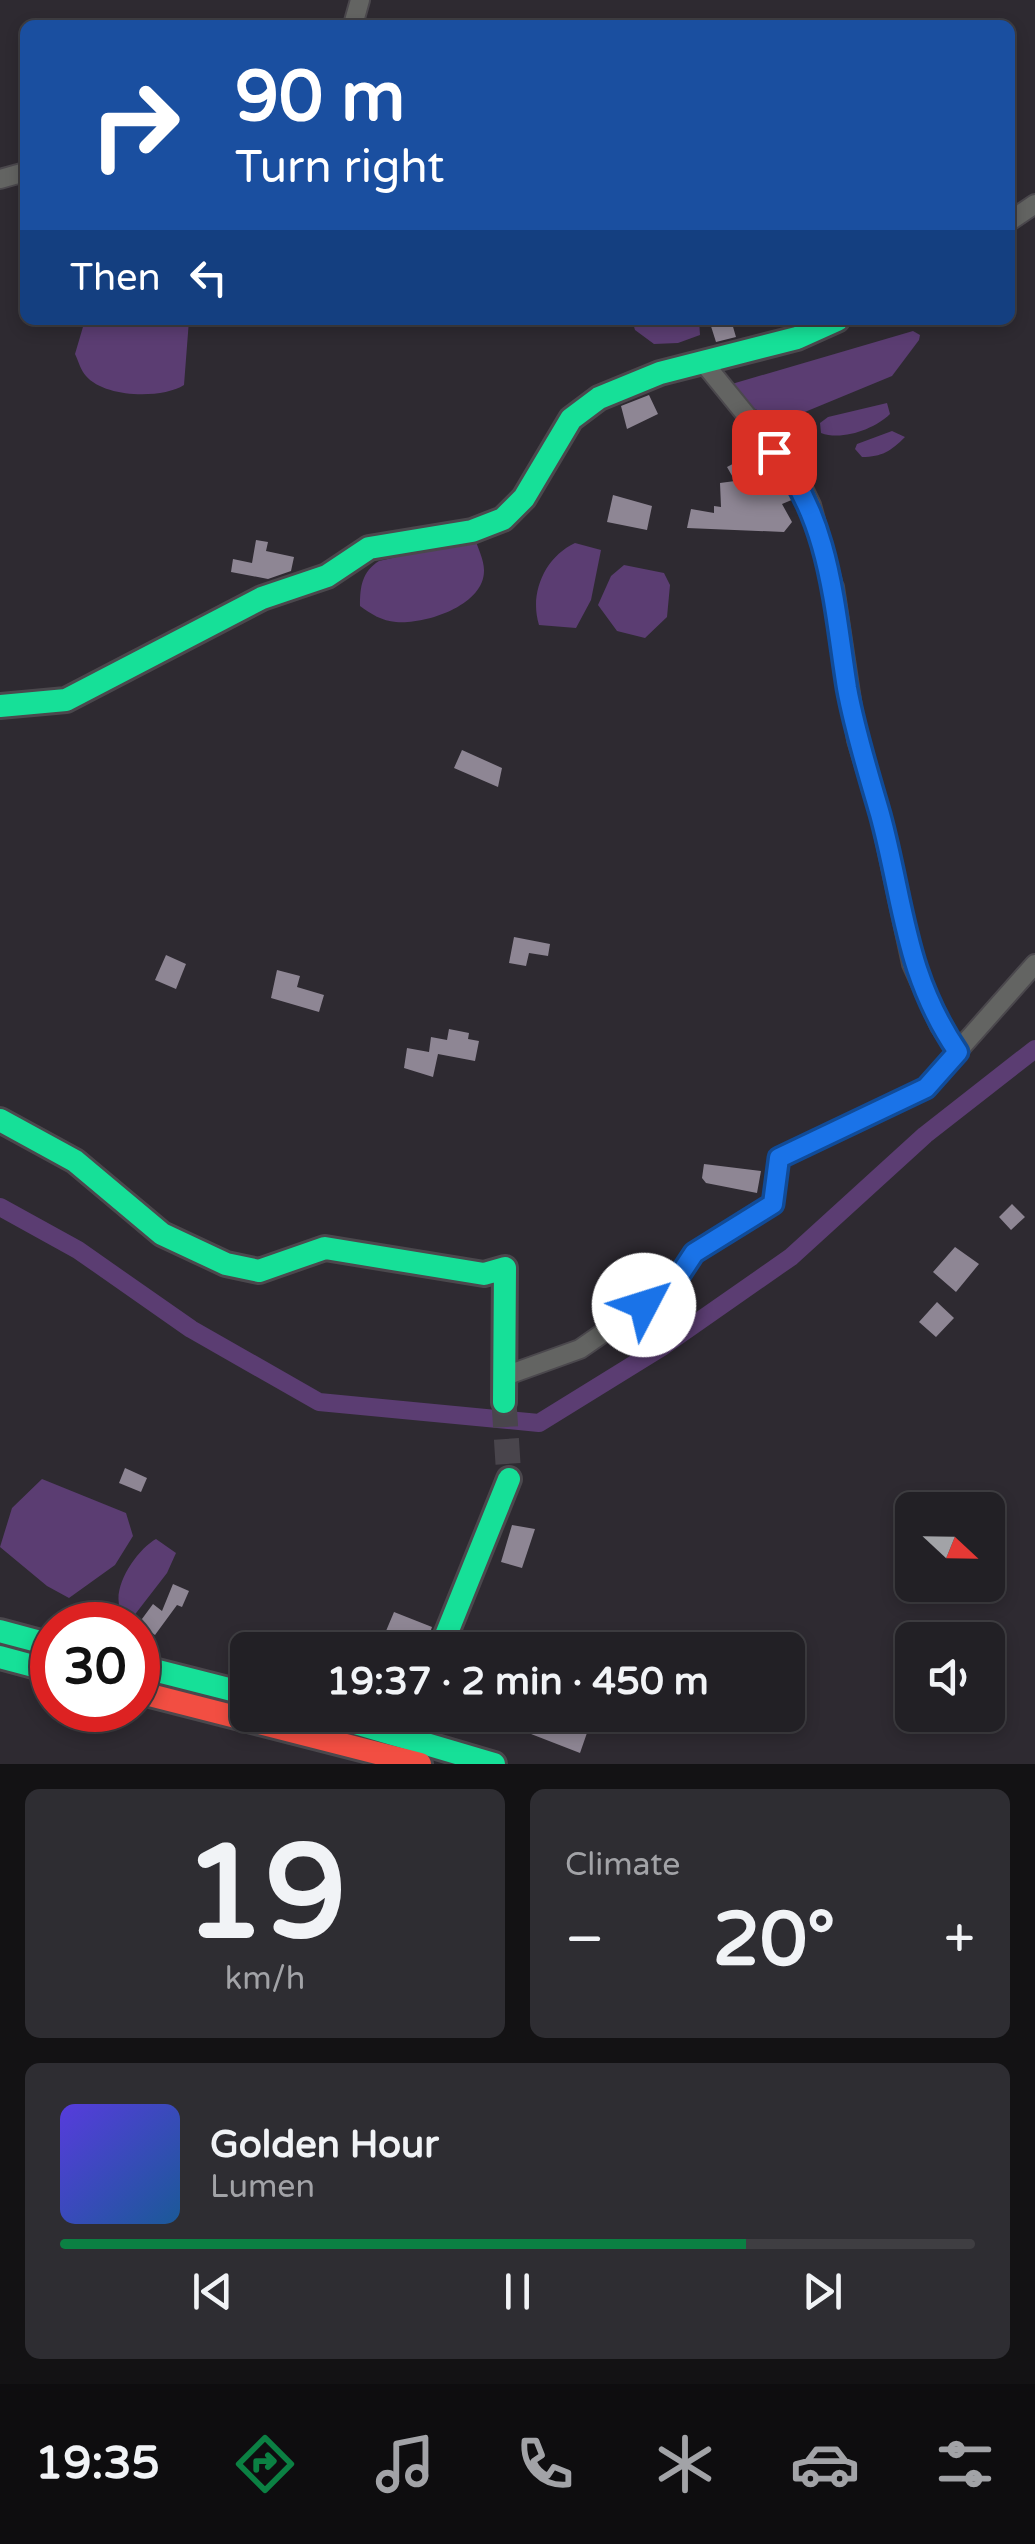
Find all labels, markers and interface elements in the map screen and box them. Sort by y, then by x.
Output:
text: 90 m [235,56,405,140]
icon: right [70,60,200,190]
text: Turn right [235,141,444,195]
icon: left [181,250,236,305]
text: Then [70,255,161,301]
pin [732,410,817,495]
icon: arrive [747,425,802,480]
position arrow [592,1253,696,1357]
north arrow [895,1492,1005,1602]
map controls [895,1492,1005,1732]
speed limit sign: 30 [30,1602,160,1732]
button: sound [895,1622,1005,1732]
text: 19:37 · 2 min · 450 m [326,1659,709,1705]
text: 19 [183,1817,347,1973]
text: Climate [565,1846,680,1884]
text: 20° [713,1895,835,1985]
text: − [565,1907,604,1973]
text: + [944,1907,975,1973]
text: km/h [225,1960,305,1998]
text: Golden Hour [210,2122,439,2168]
text: Lumen [210,2168,315,2206]
icon: previous [185,2264,240,2319]
icon: pause [490,2264,545,2319]
icon: next [795,2264,850,2319]
icon: directions [230,2429,300,2499]
icon: music [370,2429,440,2499]
icon: phone [510,2429,580,2499]
icon: climate [650,2429,720,2499]
icon: car [790,2429,860,2499]
icon: filters [930,2429,1000,2499]
text: 19:35 [35,2437,160,2491]

